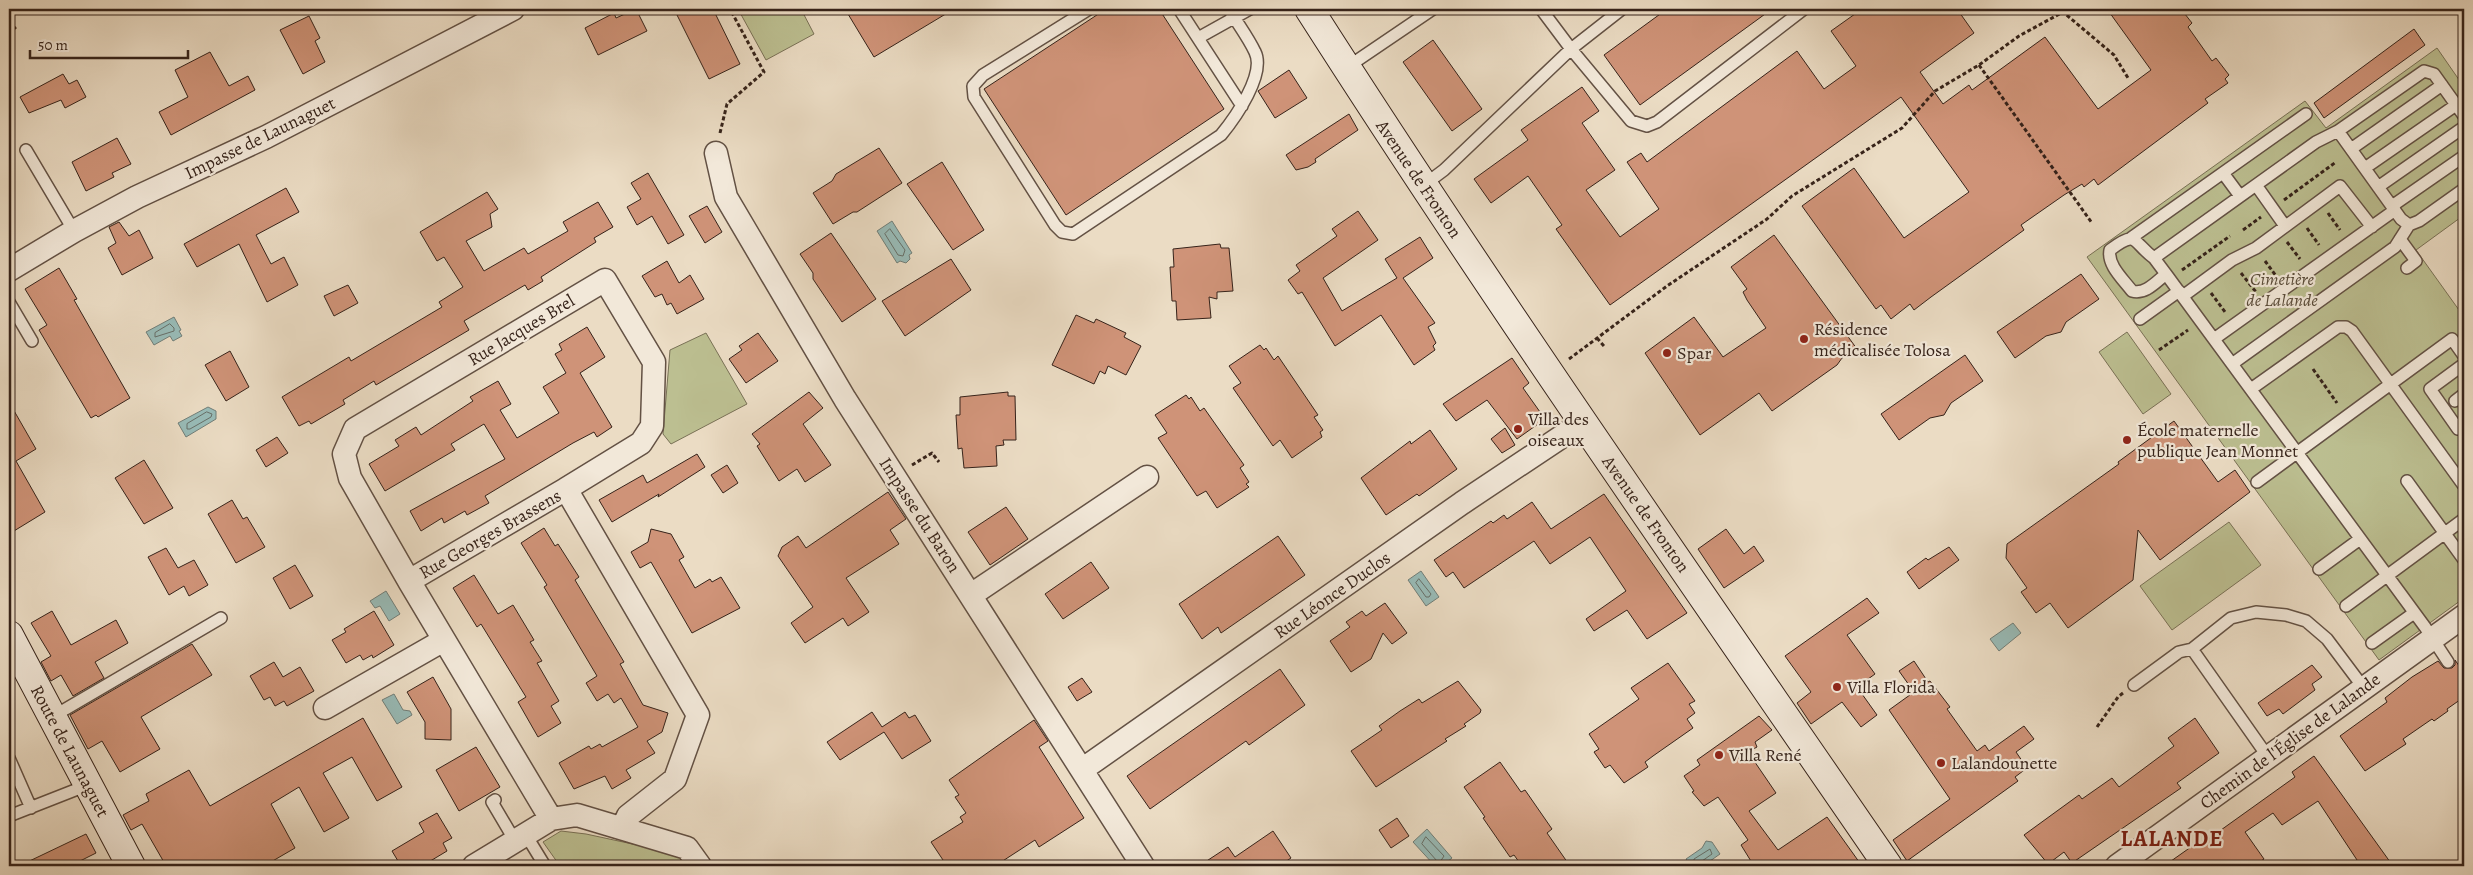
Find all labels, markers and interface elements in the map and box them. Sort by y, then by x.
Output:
scale bar [30,28,188,60]
text: 50 m [38,35,68,55]
street label: Impasse de Launaguet [181,91,339,185]
street label: Avenue de Fronton [1370,114,1468,243]
park label: Cimetière de Lalande [2246,267,2318,312]
street label: Rue Jacques Brel [463,288,579,371]
place label: Résidence médicalisée Tolosa [1814,317,1951,362]
marker: Résidence médicalisée Tolosa [1798,333,1810,345]
place label: Spar [1677,341,1711,365]
marker: Spar [1661,347,1673,359]
place label: Villa des oiseaux [1527,407,1589,452]
place label: École maternelle publique Jean Monnet [2137,418,2298,463]
marker: Villa des oiseaux [1512,423,1524,435]
marker: École maternelle publique Jean Monnet [2121,434,2133,446]
street label: Avenue de Fronton [1596,450,1695,577]
street label: Impasse du Baron [874,453,966,577]
street label: Rue Georges Brassens [414,483,566,585]
street label: Rue Léonce Duclos [1269,546,1395,644]
street label: Chemin de l'Église de Lalande [2195,667,2385,815]
place label: Villa Florida [1846,675,1936,699]
street label: Route de Launaguet [25,681,115,821]
marker: Villa Florida [1831,681,1843,693]
place label: Villa René [1728,743,1802,767]
marker: Villa René [1713,749,1725,761]
place label: Lalandounette [1951,751,2057,775]
marker: Lalandounette [1935,757,1947,769]
district label: LALANDE [2121,824,2223,854]

